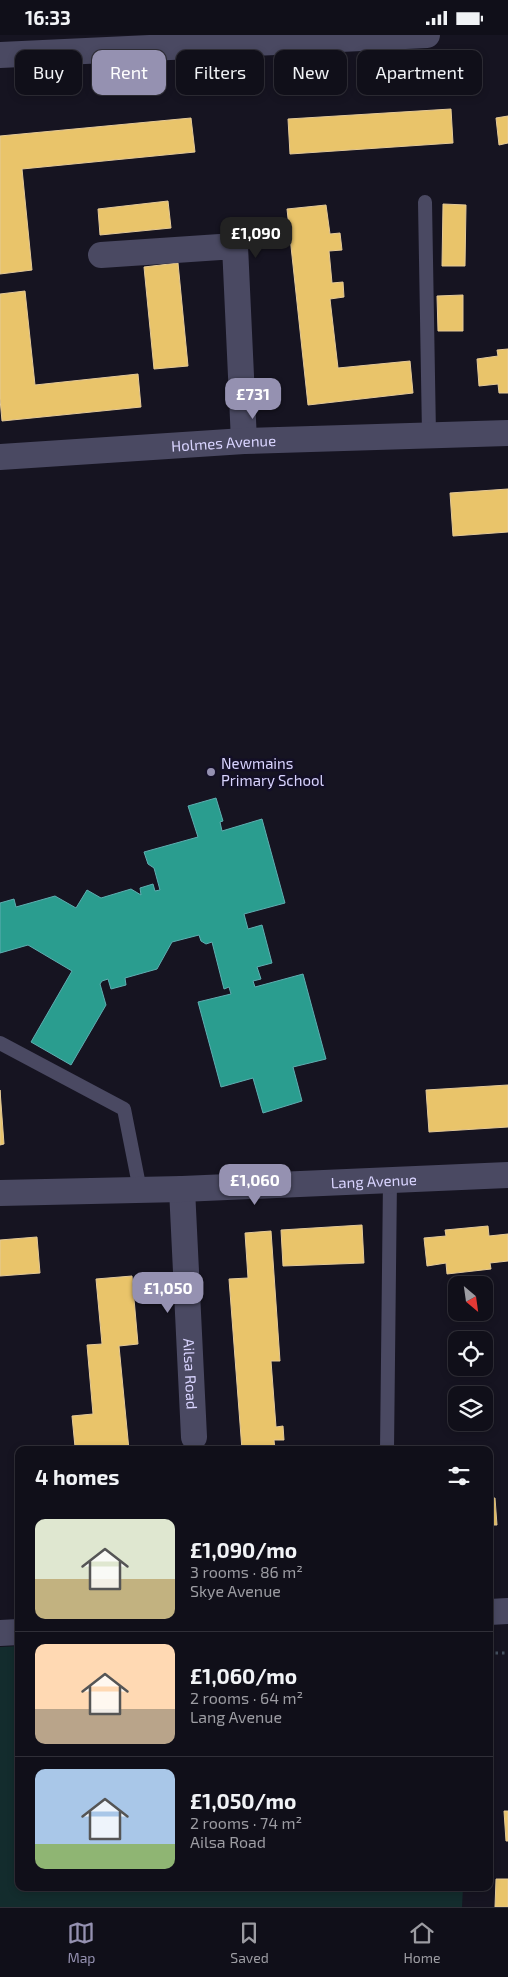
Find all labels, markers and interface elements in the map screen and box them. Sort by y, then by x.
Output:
text: 16:33 [25,6,71,29]
chip: Buy [15,50,82,95]
chip: Rent [92,50,166,95]
chip: Filters [176,50,264,95]
chip: New [274,50,347,95]
chip: Apartment [357,50,482,95]
pin: £1,090 [215,217,297,259]
text: £1,090 [231,223,281,242]
pin: £731 [223,377,283,420]
text: £731 [236,384,270,403]
street label: Holmes Avenue [170,431,276,455]
place label: Newmains Primary School [221,754,324,789]
marker: Newmains Primary School [205,766,217,778]
pin: £1,060 [214,1163,296,1206]
text: £1,060 [230,1170,280,1189]
street label: Lang Avenue [330,1170,417,1192]
pin: £1,050 [127,1271,209,1314]
north arrow [448,1276,492,1321]
map controls [448,1276,493,1431]
text: £1,050 [143,1278,193,1297]
button: locate [448,1331,493,1376]
street label: Ailsa Road [180,1338,202,1410]
button: layers [448,1386,493,1431]
icon: filters [445,1462,473,1490]
text: 4 homes [35,1464,119,1489]
text: £1,090/mo [190,1537,297,1562]
icon: home [75,1539,135,1599]
text: 3 rooms · 86 m² [190,1562,303,1581]
text: Skye Avenue [190,1581,281,1600]
text: £1,060/mo [190,1663,297,1688]
icon: home [75,1664,135,1724]
text: 2 rooms · 64 m² [190,1688,303,1707]
text: Lang Avenue [190,1707,282,1726]
text: £1,050/mo [190,1788,296,1813]
icon: home [75,1789,135,1849]
text: 2 rooms · 74 m² [190,1813,302,1832]
text: Ailsa Road [190,1832,266,1851]
tab: Map [67,1919,95,1966]
tab: Saved [230,1919,269,1966]
tab: Home [404,1919,441,1966]

